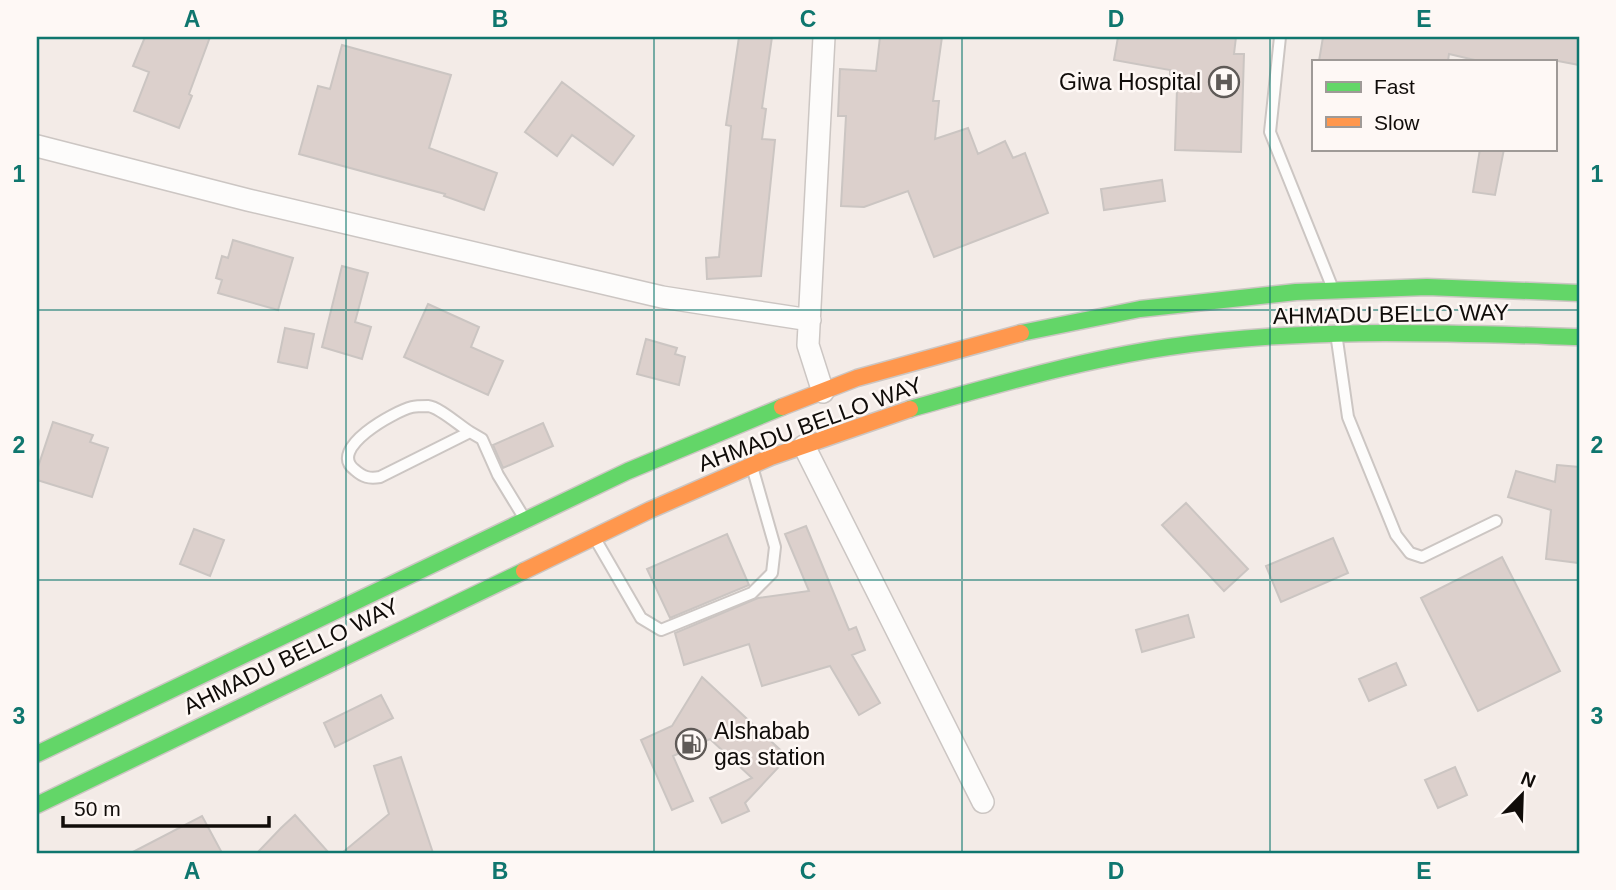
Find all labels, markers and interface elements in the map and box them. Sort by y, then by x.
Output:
text: A [184,6,200,32]
text: B [492,6,508,32]
text: C [800,6,816,32]
text: D [1108,6,1124,32]
text: E [1416,6,1432,32]
legend [1312,60,1556,150]
hospital icon: Giwa Hospital [1207,65,1241,99]
place label: Giwa Hospital [1059,69,1201,95]
text: Fast [1374,75,1415,98]
text: Slow [1374,111,1420,134]
text: 1 [13,161,26,187]
text: 1 [1591,161,1604,187]
street label: AHMADU BELLO WAY [1273,299,1509,329]
street label: AHMADU BELLO WAY [694,371,926,477]
text: 2 [13,432,25,458]
text: 2 [1591,432,1603,458]
street label: AHMADU BELLO WAY [179,592,403,720]
text: 3 [13,703,25,729]
text: 3 [1591,703,1603,729]
place label: Alshabab gas station [714,718,825,770]
fuel station icon: Alshabab gas station [674,727,708,761]
north arrow [1486,760,1556,830]
text: N [1518,767,1539,792]
scale bar [63,785,270,829]
text: 50 m [74,797,121,820]
text: A [184,858,200,884]
text: B [492,858,508,884]
text: C [800,858,816,884]
text: D [1108,858,1124,884]
text: E [1416,858,1432,884]

